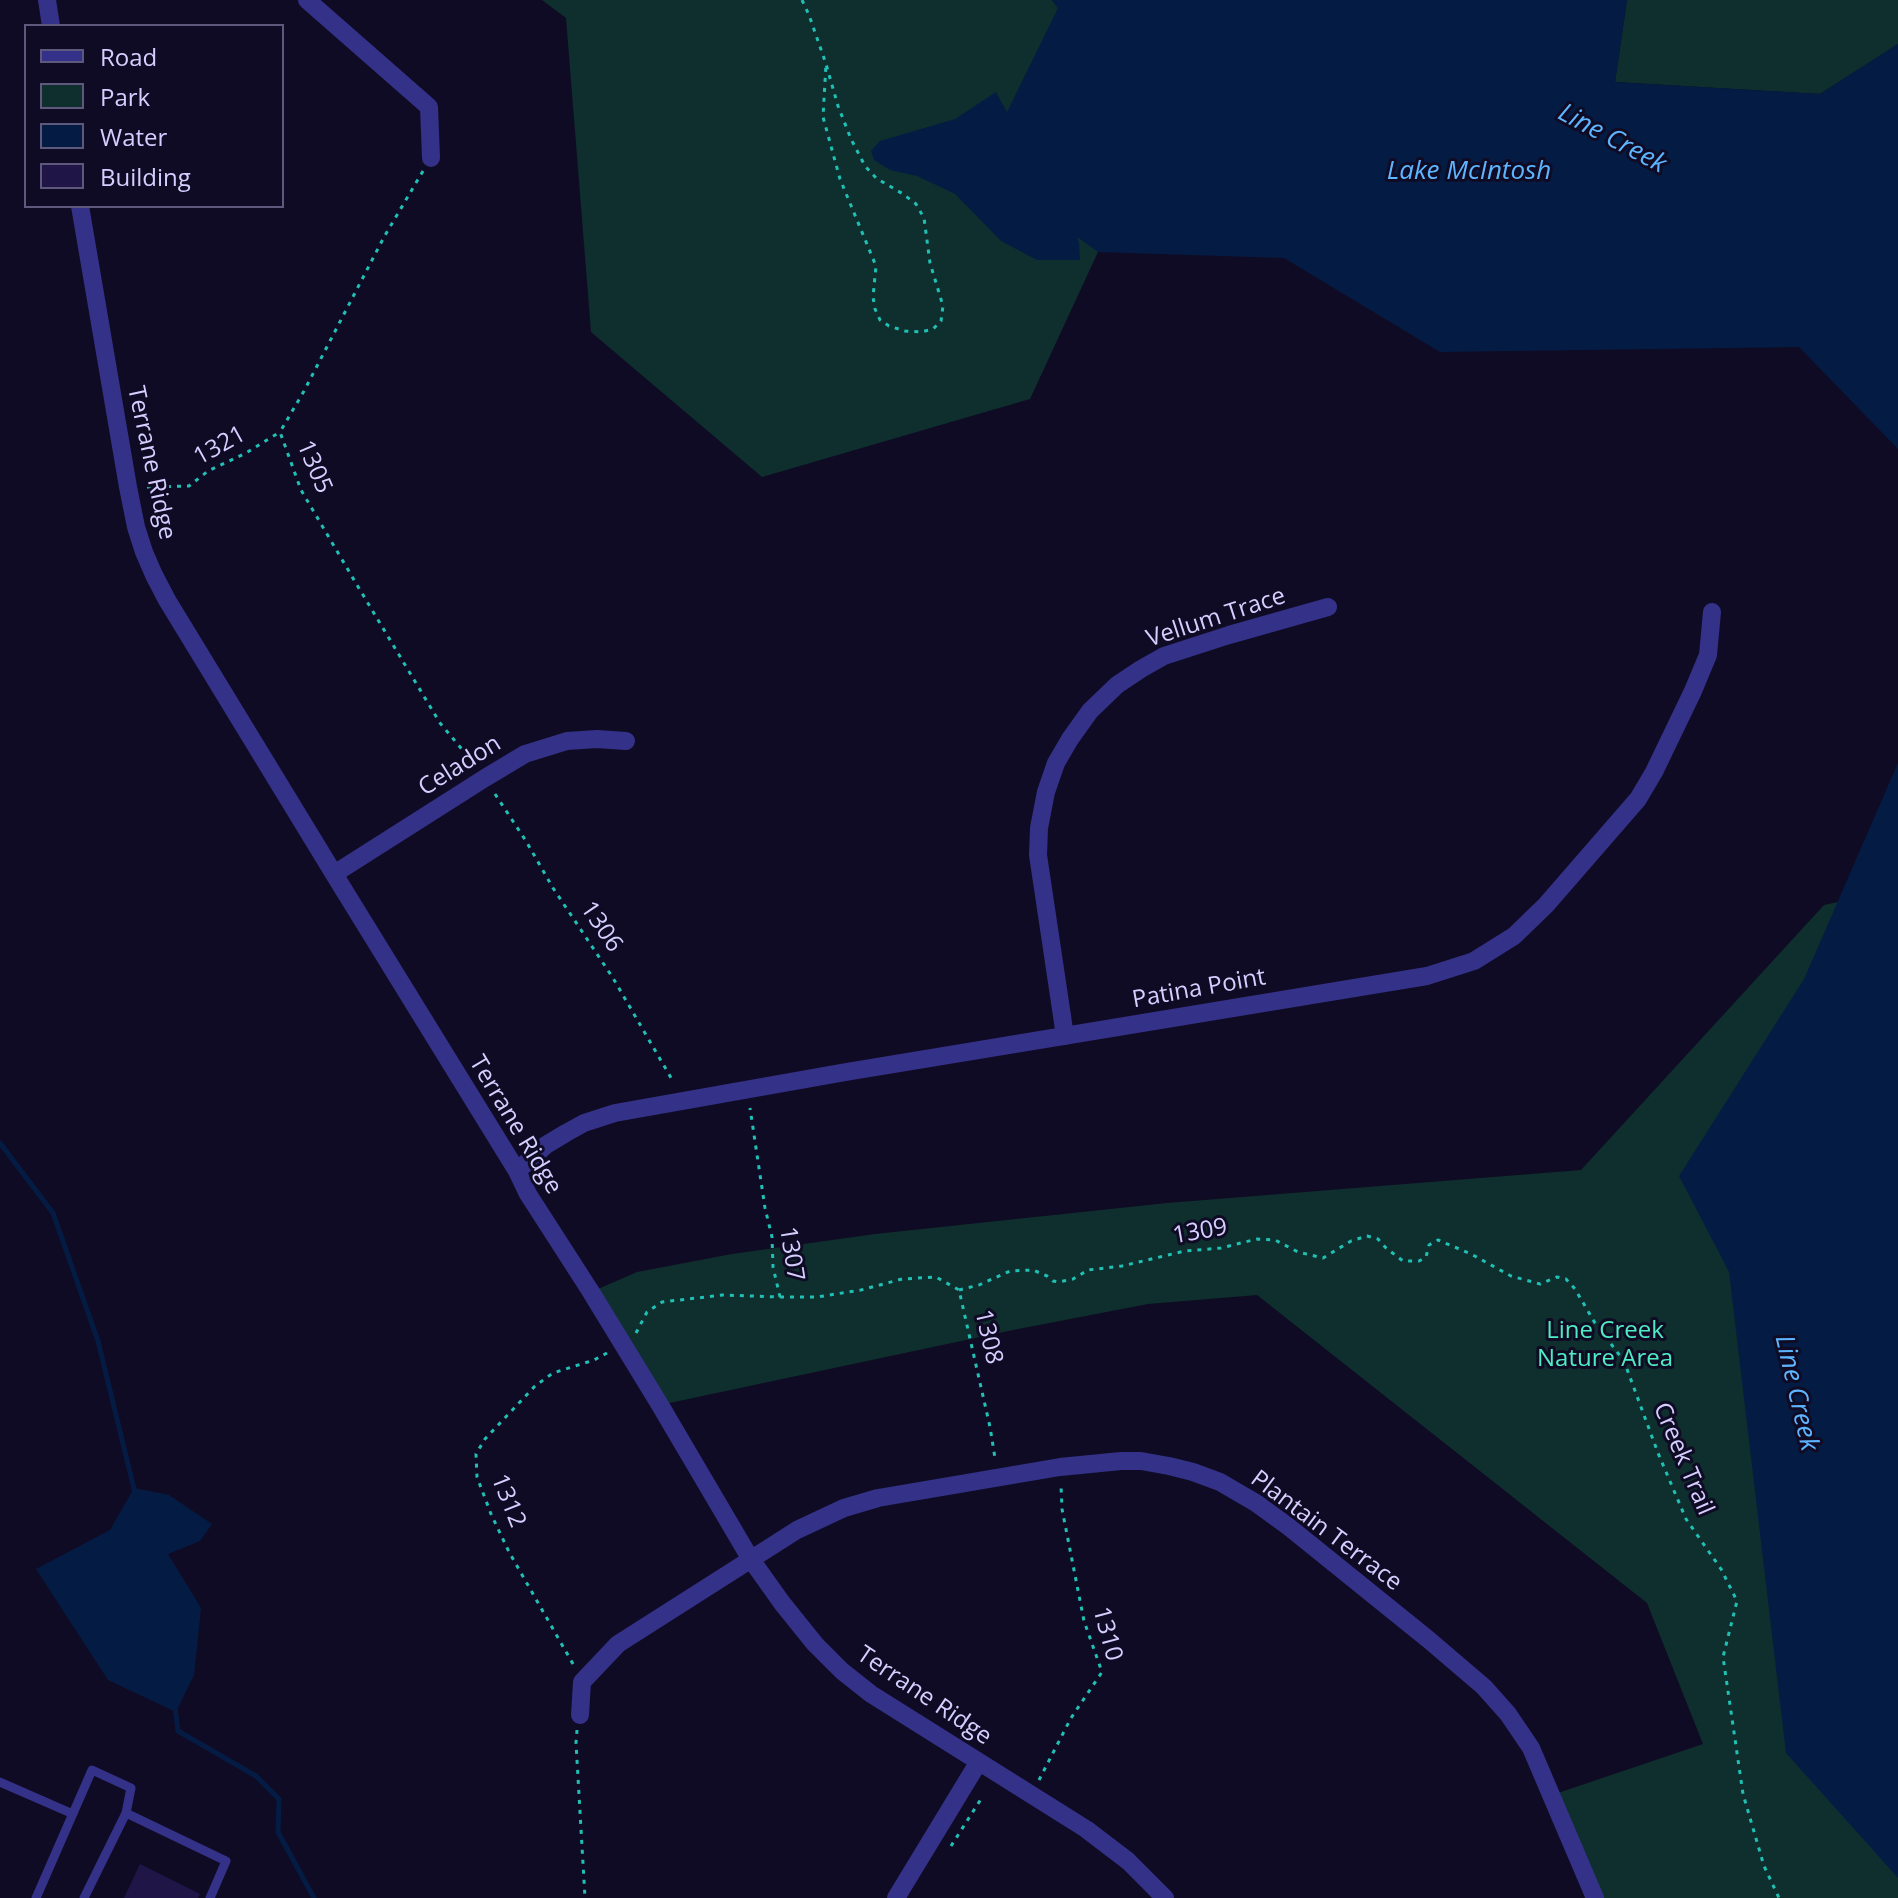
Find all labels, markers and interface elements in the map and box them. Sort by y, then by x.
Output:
legend [24,24,284,208]
text: Road [100,40,157,73]
text: Park [100,80,150,113]
water label: Line Creek [1553,98,1671,180]
text: Water [100,120,167,153]
water label: Lake McIntosh [1387,156,1551,188]
text: Building [100,160,191,193]
street label: Terrane Ridge [121,384,181,542]
street label: 1321 [189,420,251,472]
street label: 1305 [290,436,338,498]
street label: Vellum Trace [1143,582,1289,654]
street label: Celadon [413,729,507,803]
street label: 1306 [574,896,628,958]
street label: Patina Point [1130,963,1268,1015]
street label: Terrane Ridge [462,1051,568,1199]
street label: 1309 [1170,1213,1230,1251]
street label: 1307 [772,1225,810,1283]
street label: 1308 [968,1307,1008,1367]
park label: Line Creek Nature Area [1537,1317,1673,1373]
water label: Line Creek [1768,1332,1824,1454]
street label: Creek Trail [1646,1399,1720,1519]
street label: Plantain Terrace [1245,1465,1407,1597]
street label: 1312 [484,1470,532,1532]
street label: 1310 [1086,1604,1128,1664]
street label: Terrane Ridge [851,1640,997,1752]

